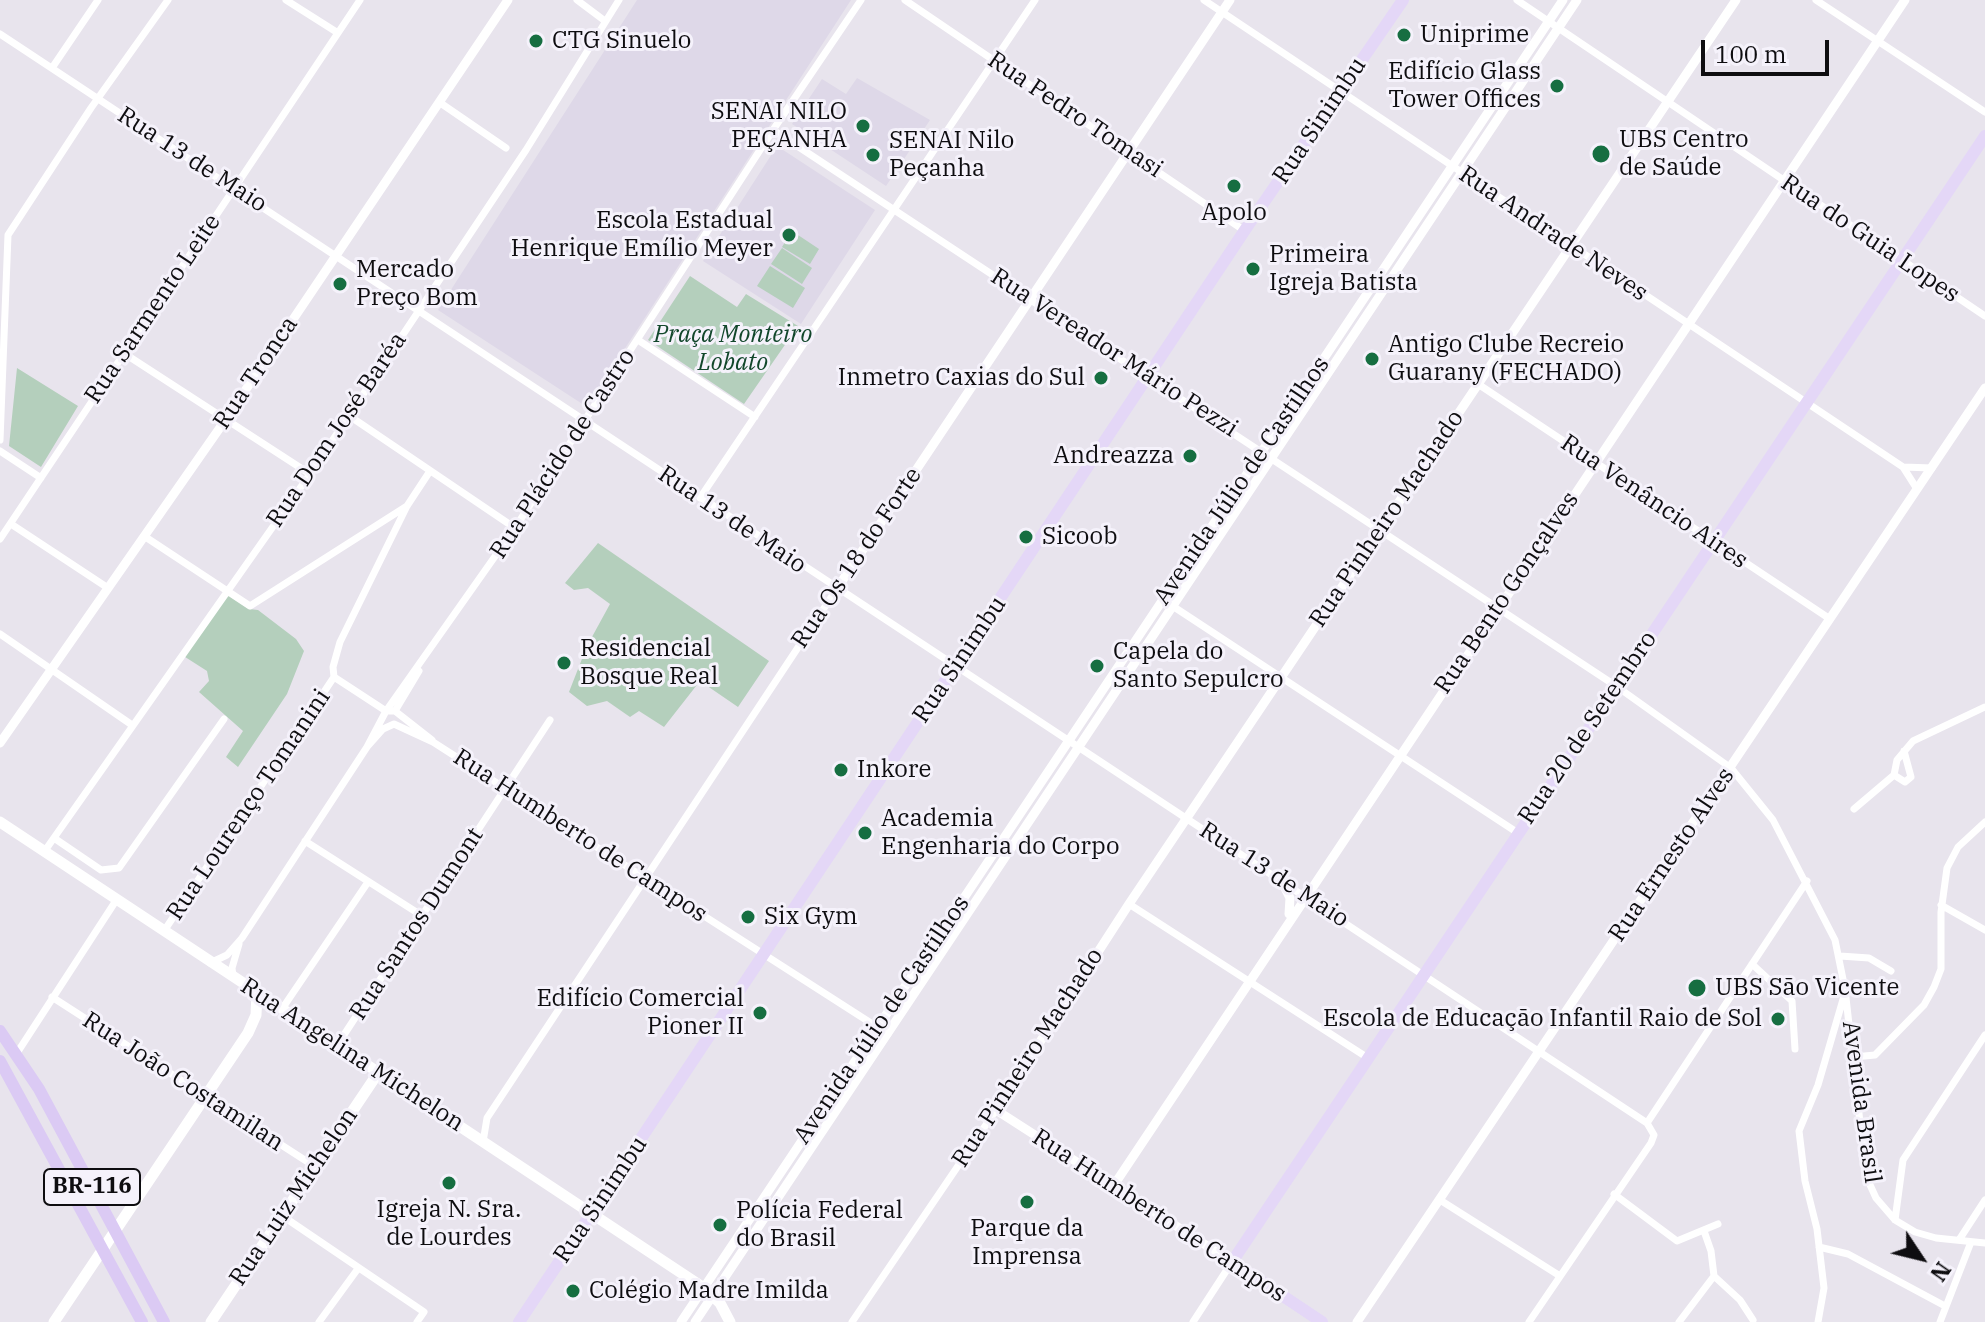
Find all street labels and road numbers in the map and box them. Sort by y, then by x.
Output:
street label: Rua Pedro Tomasi [982,46,1168,184]
street label: Rua Sinimbu [1267,52,1373,190]
street label: Rua 13 de Maio [112,101,272,219]
street label: Rua Andrade Neves [1453,160,1653,308]
street label: Rua do Guia Lopes [1775,169,1965,309]
street label: Rua Sarmento Leite [79,209,227,409]
street label: Rua Vereador Mário Pezzi [985,262,1243,444]
street label: Rua Tronca [208,311,304,435]
street label: Rua Dom José Baréa [261,327,413,533]
street label: Rua Plácido de Castro [484,344,642,564]
street label: Avenida Júlio de Castilhos [1148,351,1336,611]
street label: Rua Pinheiro Machado [1304,405,1470,633]
street label: Rua Venâncio Aires [1555,429,1753,575]
street label: Rua 13 de Maio [653,460,811,580]
street label: Rua Os 18 do Forte [786,462,928,654]
street label: Rua Bento Gonçalves [1429,487,1585,699]
street label: Rua Sinimbu [907,591,1013,729]
street label: Rua 20 de Setembro [1513,626,1663,830]
street label: Rua Lourenço Tomanini [161,684,337,926]
street label: Rua Humberto de Campos [448,743,712,929]
street label: Rua Ernesto Alves [1603,763,1741,947]
street label: Rua 13 de Maio [1194,816,1354,934]
street label: Rua Santos Dumont [344,822,490,1026]
street label: Avenida Júlio de Castilhos [788,890,976,1150]
street label: Rua Pinheiro Machado [946,943,1110,1173]
street label: Rua Angelina Michelon [235,972,469,1138]
street label: Rua João Costamilan [77,1006,289,1158]
street label: Avenida Brasil [1835,1019,1887,1185]
street label: Rua Luiz Michelon [224,1103,364,1291]
street label: Rua Humberto de Campos [1027,1123,1291,1309]
street label: Rua Sinimbu [548,1131,654,1269]
road number: BR-116 [44,1169,140,1205]

